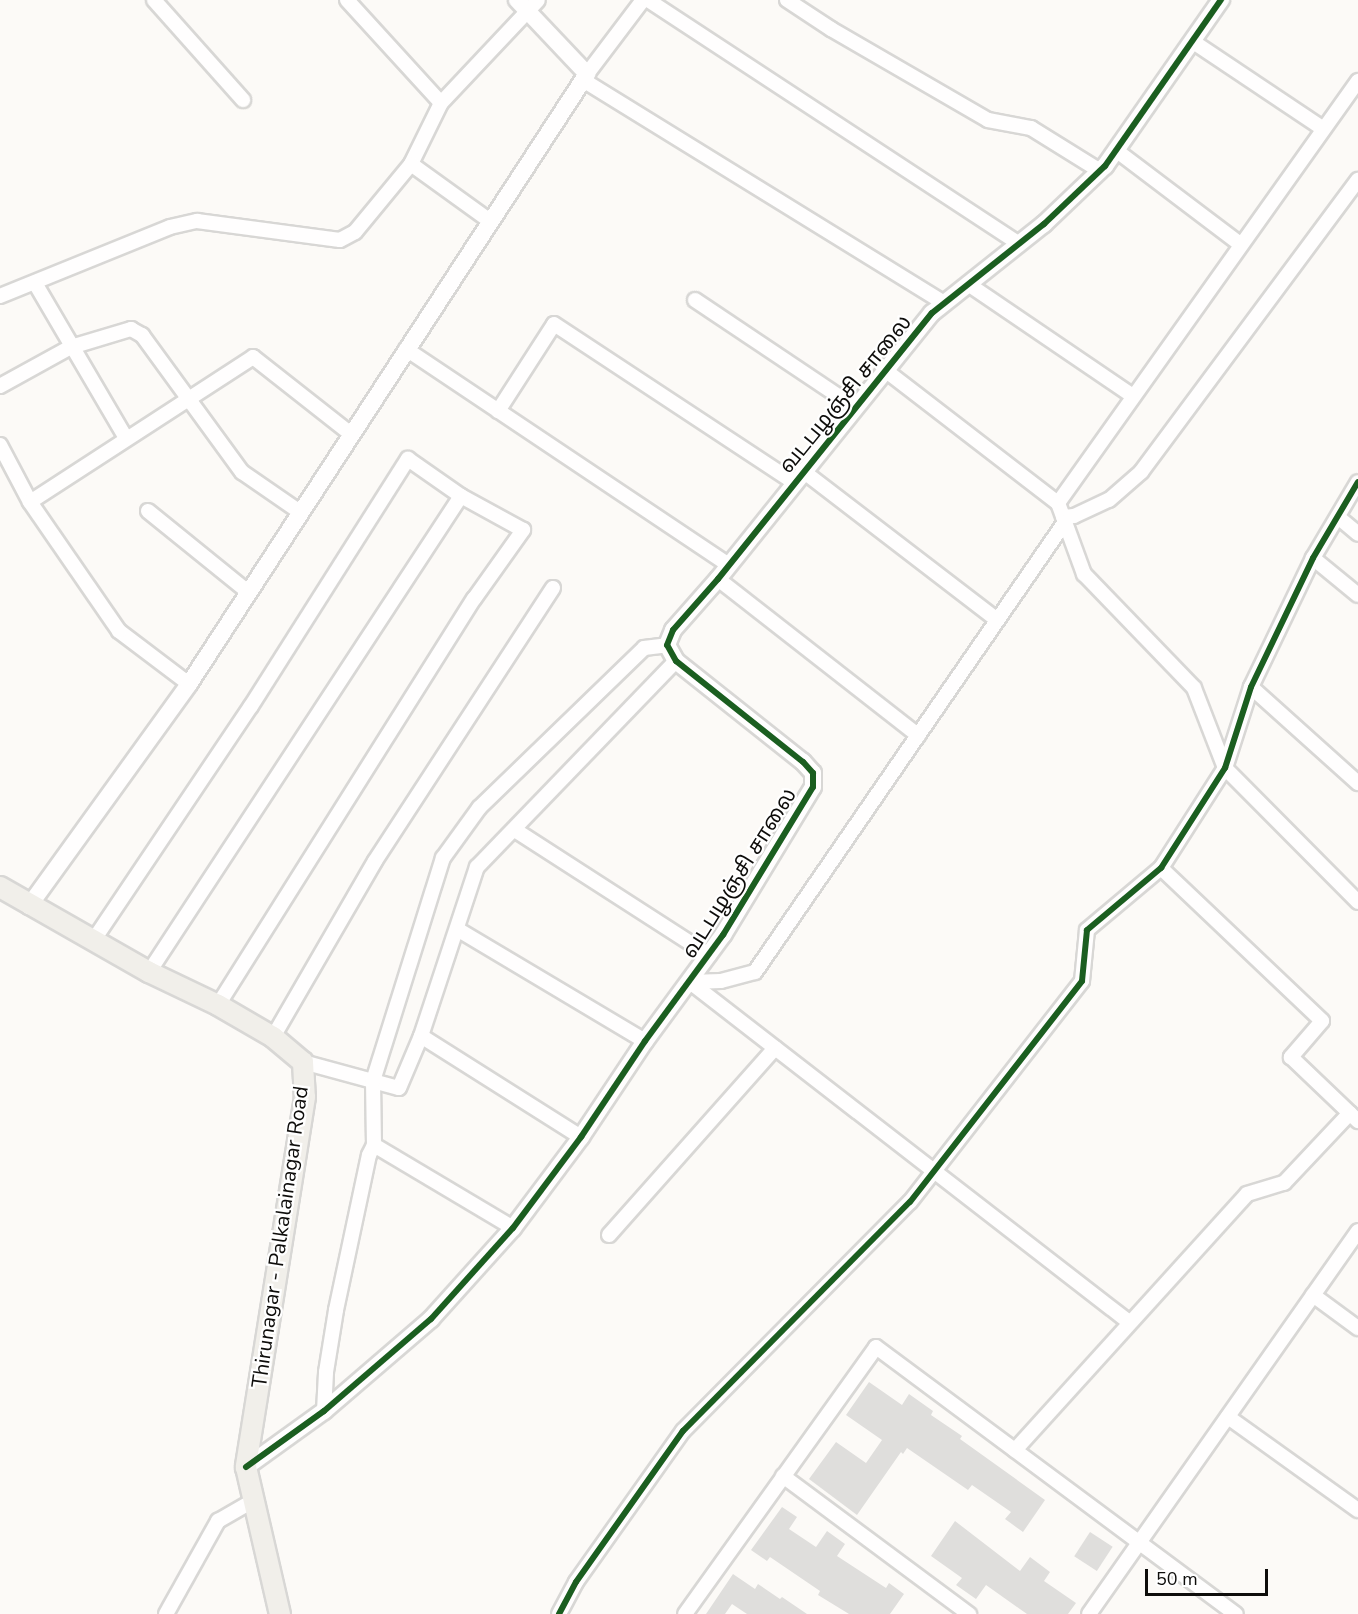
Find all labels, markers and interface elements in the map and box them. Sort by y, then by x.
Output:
street label: வடபழஞ்சி சாலை [774,310,916,478]
street label: வடபழஞ்சி சாலை [676,783,802,963]
street label: Thirunagar - Palkalainagar Road [246,1084,314,1390]
scale bar [1148,1557,1271,1595]
text: 50 m [1156,1567,1198,1591]

